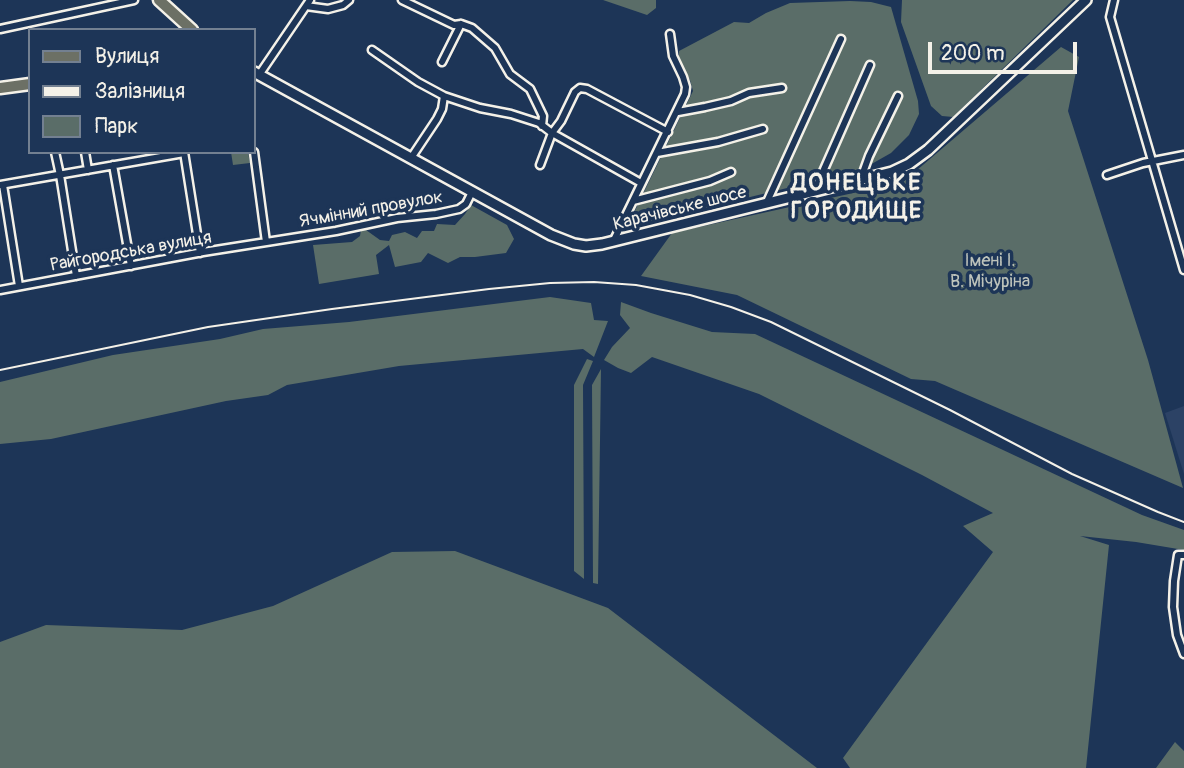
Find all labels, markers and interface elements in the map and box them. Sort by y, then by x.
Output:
legend [28,28,256,154]
scale bar [932,28,1081,72]
text: 200 m [941,40,1005,67]
text: Вулиця [95,43,159,70]
text: Залізниця [95,78,185,105]
text: Парк [95,113,138,140]
district label: ДОНЕЦЬКЕ ГОРОДИЩЕ [792,170,922,226]
street label: Карачівське шосе [611,182,749,236]
street label: Ячмінний провулок [298,187,444,233]
street label: Райгородська вулиця [49,227,213,277]
park label: Імені І. В. Мічуріна [950,250,1030,292]

